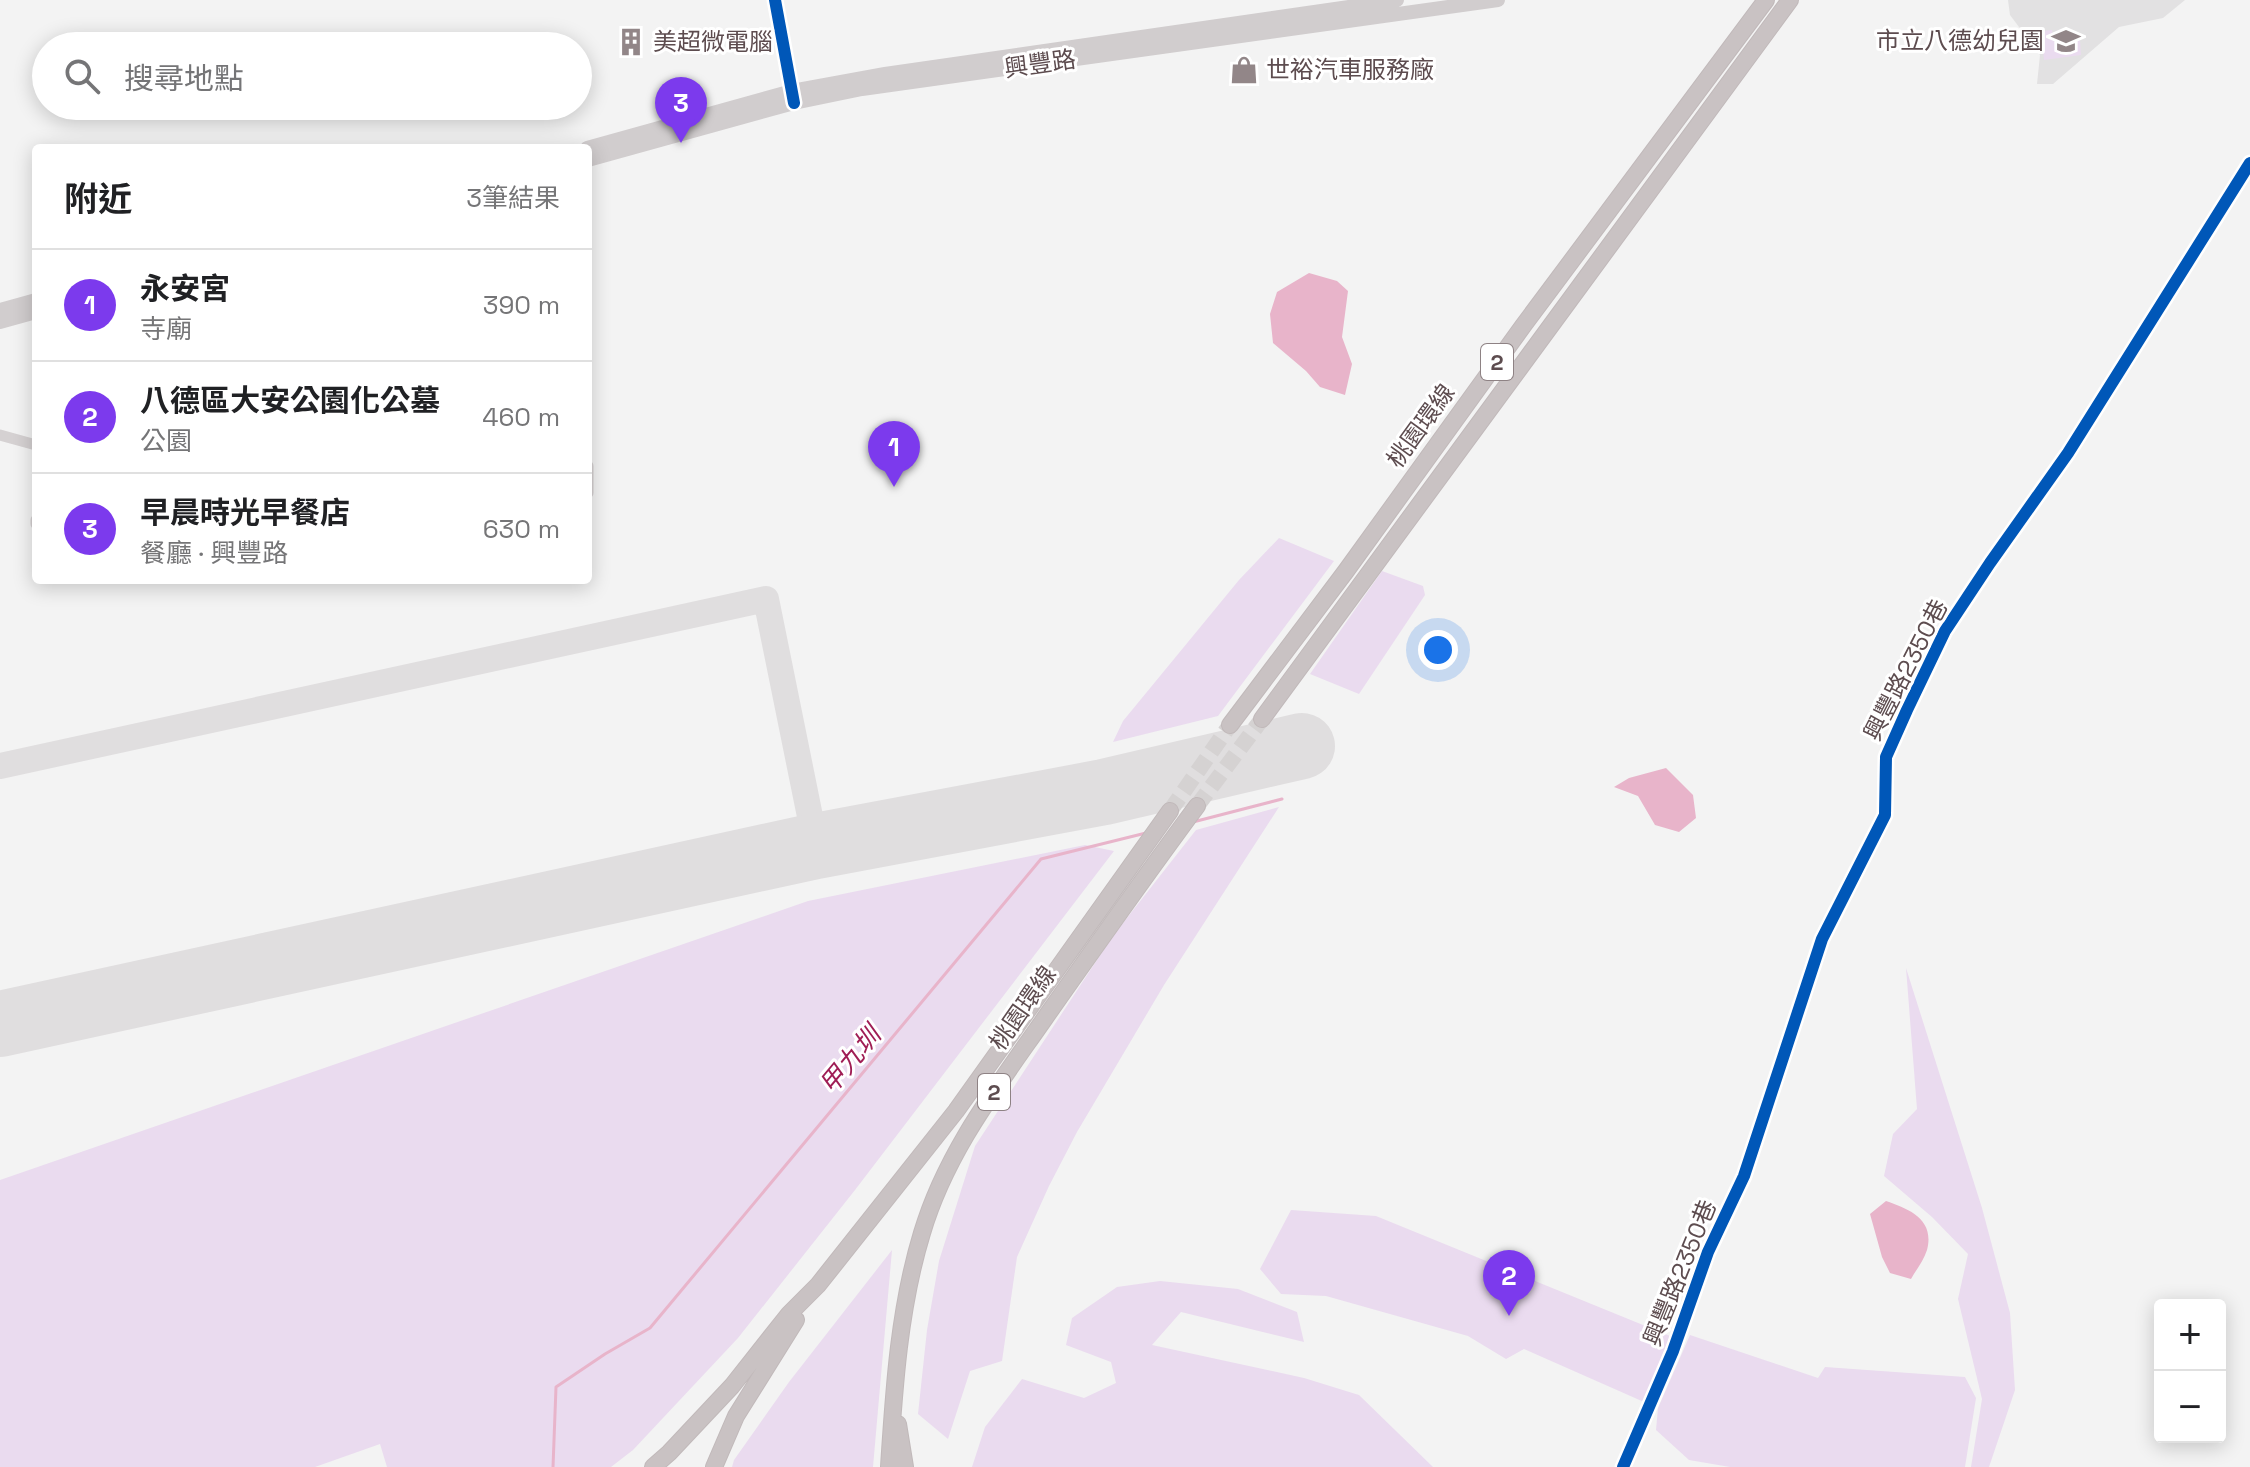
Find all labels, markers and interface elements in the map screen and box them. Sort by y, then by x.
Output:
place label: 市立八德幼兒園 [1876,25,2044,56]
place label: 美超微電腦 [653,26,773,57]
school or university icon: 市立八德幼兒園 [2051,26,2081,56]
building icon: 美超微電腦 [616,27,646,57]
search box [32,32,592,120]
street label: 興豐路 [1002,43,1078,84]
icon: search [60,54,104,98]
place label: 世裕汽車服務廠 [1266,54,1434,85]
shop icon: 世裕汽車服務廠 [1229,55,1259,85]
text: 搜尋地點 [124,59,244,98]
pin: 3 [655,77,707,143]
text: 附近 [64,178,132,221]
text: 3筆結果 [466,181,560,215]
text: 永安宮 [140,269,230,308]
text: 1 [84,288,96,322]
text: 390 m [483,288,560,322]
text: 寺廟 [140,312,192,346]
road number: 2 [1481,344,1513,380]
street label: 桃園環線 [1380,378,1461,474]
text: 八德區大安公園化公墓 [140,381,440,420]
text: 2 [82,400,98,434]
text: 460 m [482,400,560,434]
pin: 1 [868,421,920,487]
text: 公園 [140,424,192,458]
text: 早晨時光早餐店 [140,493,350,532]
text: 3 [82,512,98,546]
text: 630 m [483,512,560,546]
text: 餐廳 · 興豐路 [140,536,288,570]
street label: 興豐路2350巷 [1857,594,1954,746]
your location [1418,630,1458,670]
street label: 桃園環線 [982,960,1063,1056]
water label: 甲九圳 [812,1016,891,1101]
road number: 2 [978,1074,1010,1110]
street label: 興豐路2350巷 [1636,1195,1723,1350]
pin: 2 [1483,1250,1535,1316]
map controls [2154,1299,2226,1443]
button: + [2154,1299,2226,1371]
button: − [2154,1371,2226,1443]

